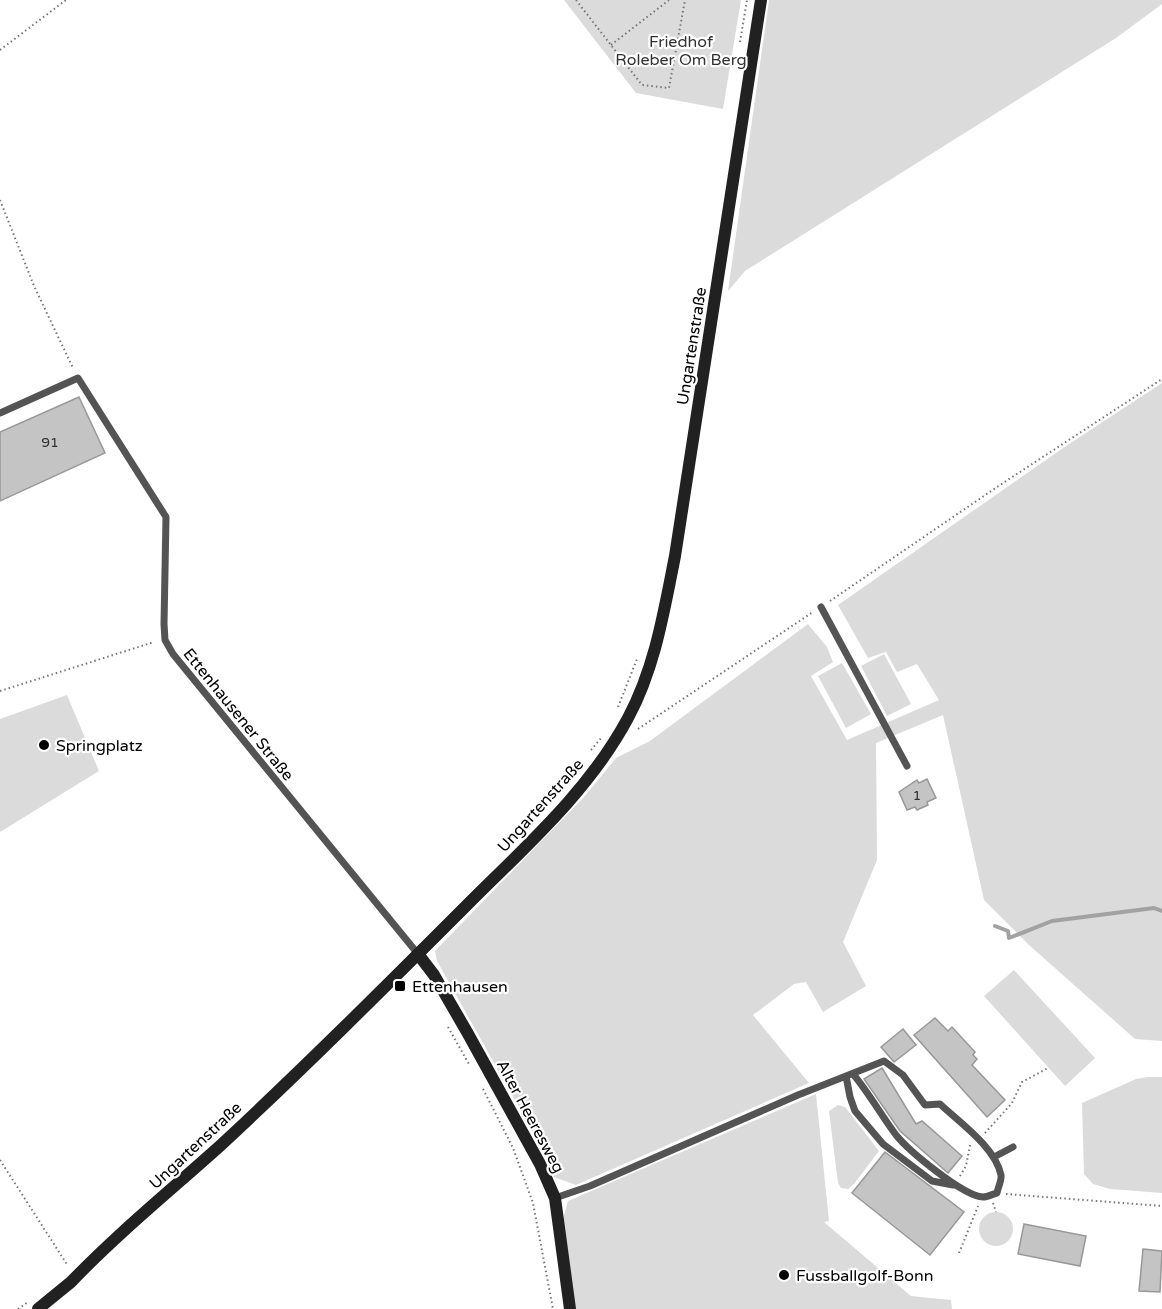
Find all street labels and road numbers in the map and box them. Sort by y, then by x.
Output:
street label: Ungartenstraße [673,286,711,407]
street label: Ettenhausener Straße [179,644,298,785]
street label: Ungartenstraße [493,755,588,857]
street label: Alter Heeresweg [492,1056,568,1177]
street label: Ungartenstraße [145,1098,246,1194]

